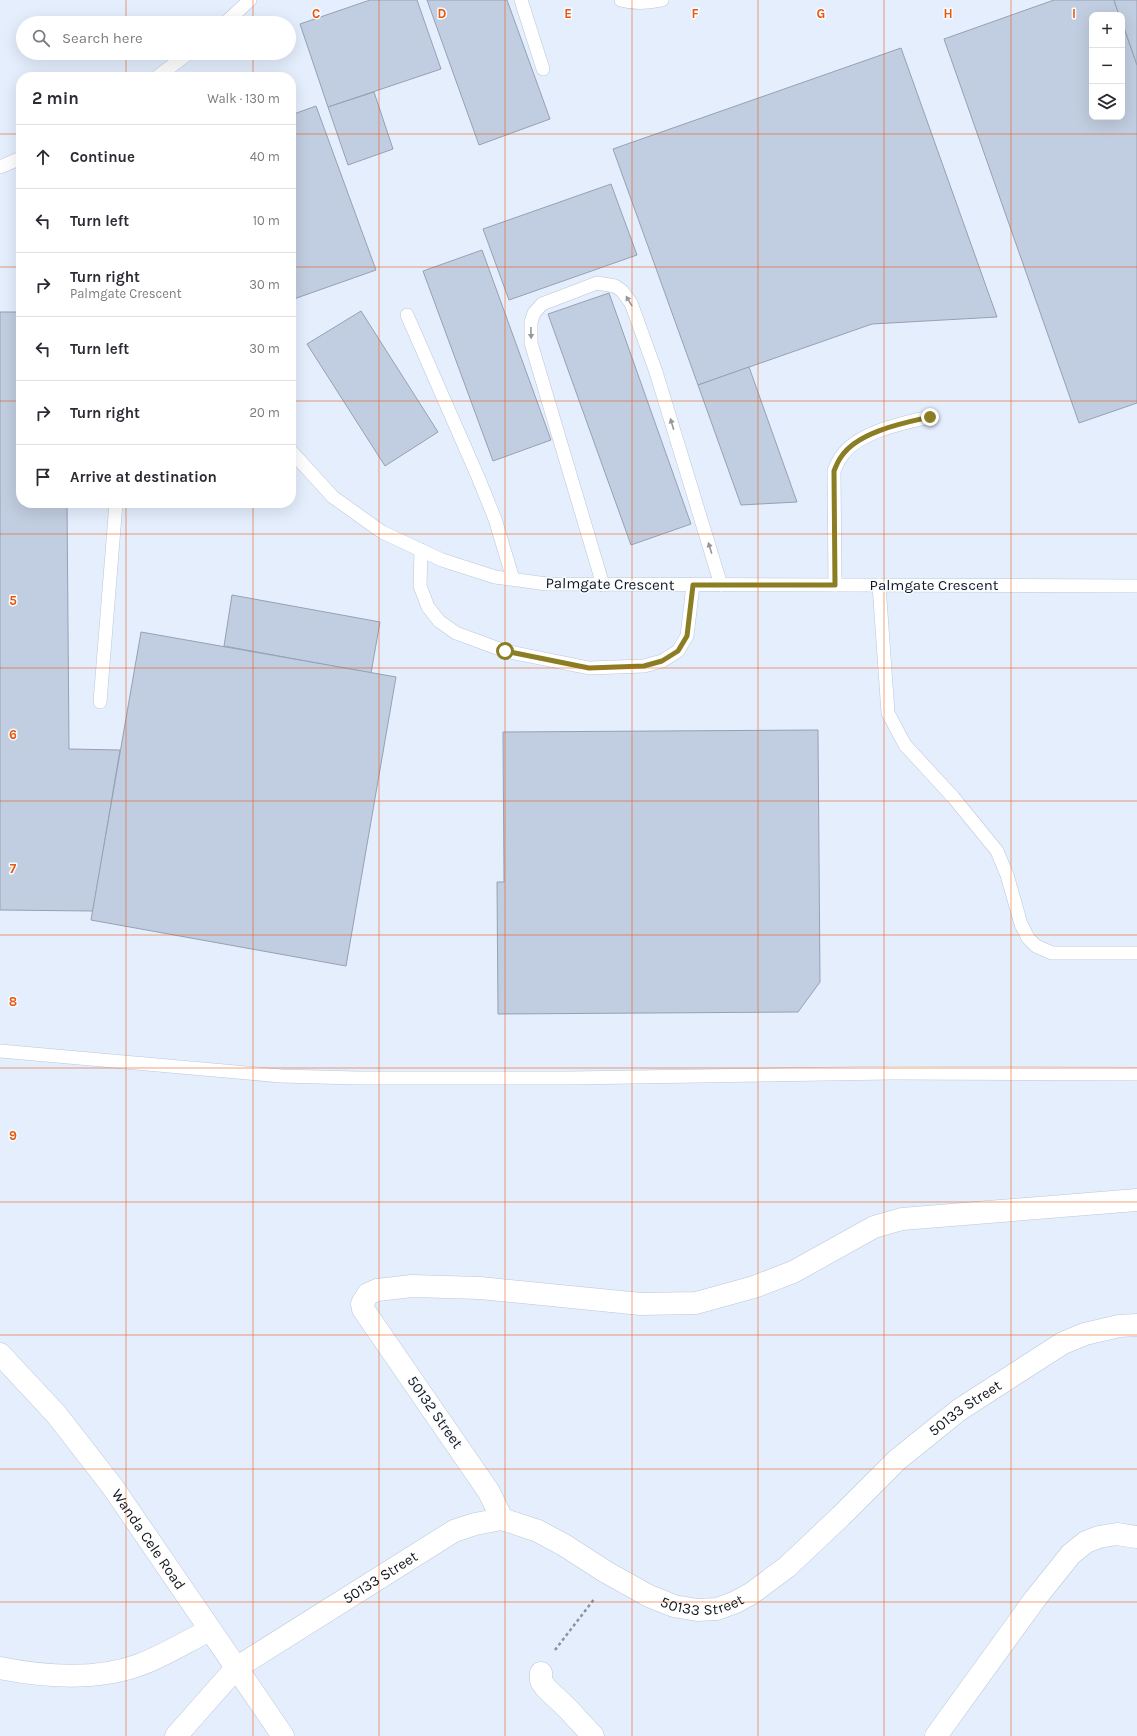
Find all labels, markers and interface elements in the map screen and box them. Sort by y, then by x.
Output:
text: C [312,6,320,21]
text: D [438,6,447,21]
text: E [564,6,572,21]
text: F [691,6,699,21]
text: G [817,6,825,21]
text: H [943,6,953,21]
text: I [1072,6,1076,21]
map controls [1089,12,1125,120]
button: + [1089,12,1125,48]
search box [16,16,296,60]
icon: search [30,27,52,49]
text: Search here [62,29,143,47]
button: − [1089,48,1125,84]
button: layers [1089,84,1125,120]
text: 2 min [32,88,79,108]
text: Walk · 130 m [207,91,280,106]
icon: ahead [32,146,54,168]
text: Continue [70,148,135,166]
text: 40 m [250,149,280,164]
icon: left [32,210,54,232]
text: Turn left [70,212,129,230]
text: 10 m [253,213,280,228]
text: Turn right [70,268,140,286]
icon: right [32,274,54,296]
text: 30 m [249,277,280,292]
text: Palmgate Crescent [70,286,182,301]
one-way arrow [625,295,632,307]
one-way arrow [528,327,534,340]
icon: left [32,338,54,360]
text: Turn left [70,340,129,358]
text: 30 m [249,341,280,356]
icon: right [32,402,54,424]
text: Turn right [70,404,140,422]
text: 20 m [250,405,280,420]
route end [921,408,939,426]
one-way arrow [669,417,675,429]
icon: arrive [32,466,54,488]
text: Arrive at destination [70,468,217,486]
one-way arrow [707,542,713,554]
street label: Palmgate Crescent [545,574,675,594]
street label: Palmgate Crescent [870,576,999,594]
text: 5 [9,593,17,608]
route start [496,642,514,660]
text: 6 [9,727,17,742]
text: 7 [10,861,17,876]
text: 8 [9,994,17,1009]
text: 9 [9,1128,17,1143]
street label: 50132 Street [403,1372,467,1452]
street label: 50133 Street [925,1376,1005,1440]
street label: Wanda Cele Road [108,1486,189,1593]
street label: 50133 Street [340,1547,421,1608]
street label: 50133 Street [658,1590,747,1619]

